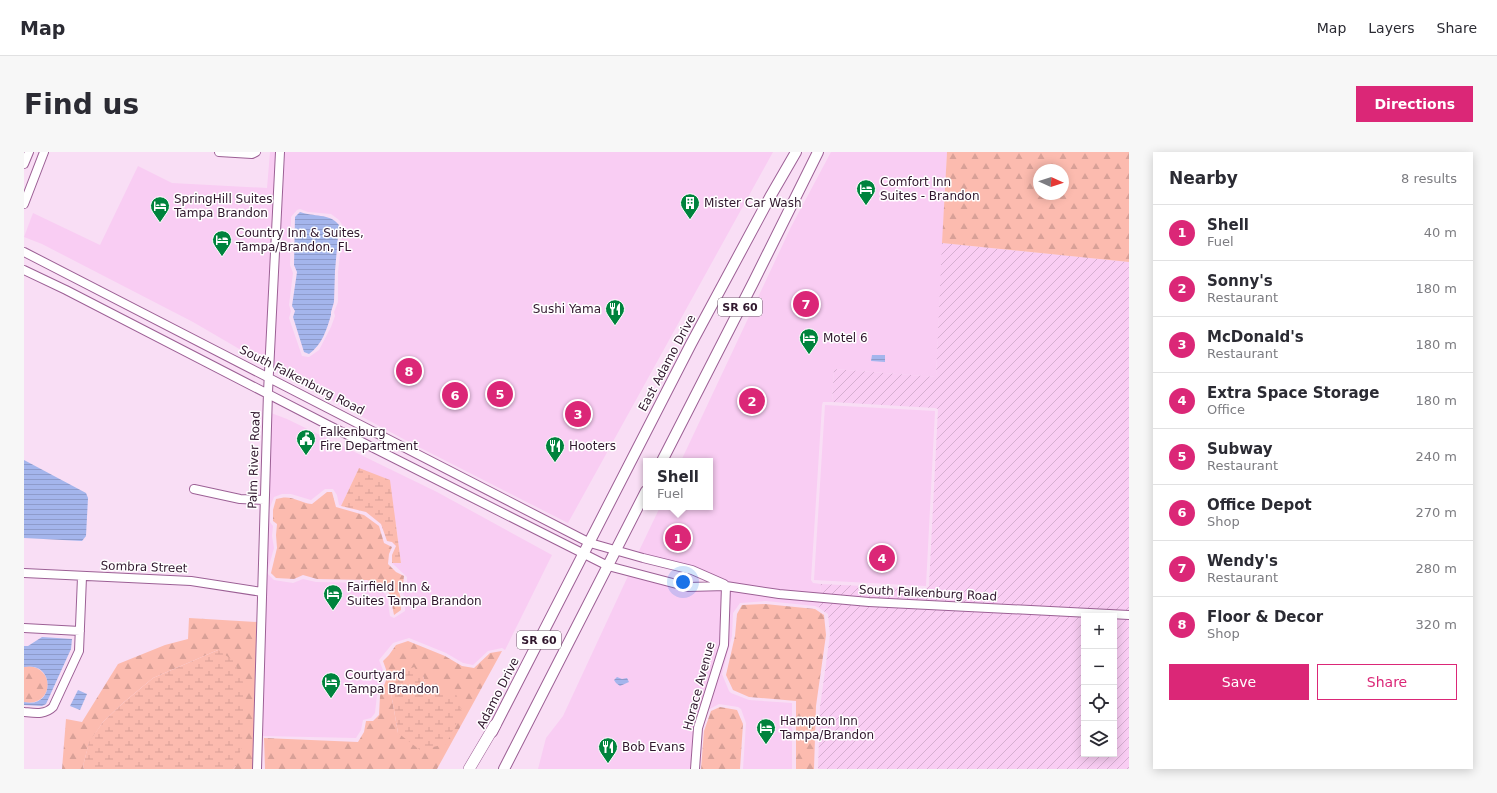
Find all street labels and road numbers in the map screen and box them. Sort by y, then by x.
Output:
road number: SR 60 [718,298,762,316]
street label: East Adamo Drive [636,312,698,414]
street label: South Falkenburg Road [237,342,367,418]
street label: Palm River Road [245,411,263,509]
street label: Sombra Street [100,558,188,576]
street label: South Falkenburg Road [859,582,997,604]
road number: SR 60 [517,631,561,649]
street label: Horace Avenue [680,640,718,732]
street label: Adamo Drive [474,655,522,731]

